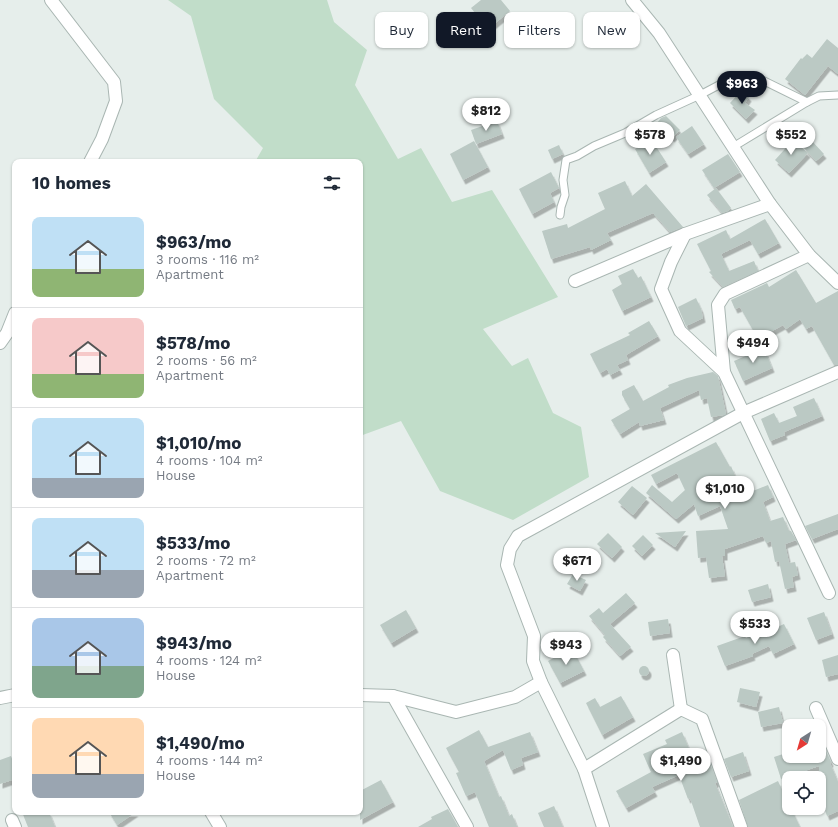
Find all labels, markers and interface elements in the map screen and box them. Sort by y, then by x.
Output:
chip: Buy [375,12,428,48]
chip: Rent [436,12,496,48]
chip: Filters [504,12,575,48]
chip: New [583,12,640,48]
pin: $963 [718,71,766,105]
text: $963 [726,76,758,91]
pin: $812 [462,98,510,132]
text: $812 [471,103,501,118]
pin: $578 [626,122,674,156]
pin: $552 [767,122,815,156]
text: $578 [634,127,666,142]
text: $552 [775,127,807,142]
icon: filters [321,172,343,194]
text: 10 homes [32,173,111,193]
text: $963/mo [156,232,231,252]
icon: home [64,233,112,281]
text: 3 rooms · 116 m² [156,252,259,267]
text: Apartment [156,267,224,282]
pin: $494 [729,330,777,364]
text: $578/mo [156,333,231,353]
icon: home [64,334,112,382]
text: $494 [736,335,770,350]
text: 2 rooms · 56 m² [156,353,257,368]
text: Apartment [156,368,224,383]
text: $1,010/mo [156,433,241,453]
icon: home [64,434,112,482]
text: 4 rooms · 104 m² [156,453,263,468]
text: House [156,468,196,483]
pin: $1,010 [692,476,758,510]
text: $1,010 [705,481,745,496]
text: $533/mo [156,533,231,553]
icon: home [64,534,112,582]
pin: $671 [553,548,601,582]
text: 2 rooms · 72 m² [156,553,256,568]
text: $671 [562,553,592,568]
text: Apartment [156,568,224,583]
pin: $533 [731,611,779,645]
text: $533 [739,616,771,631]
pin: $943 [542,632,590,666]
text: $943/mo [156,633,232,653]
icon: home [64,634,112,682]
text: $943 [550,637,582,652]
text: 4 rooms · 124 m² [156,653,262,668]
text: House [156,668,196,683]
north arrow [782,719,826,763]
map controls [782,719,826,815]
text: $1,490/mo [156,733,245,753]
icon: home [64,734,112,782]
pin: $1,490 [648,748,714,782]
text: 4 rooms · 144 m² [156,753,262,768]
text: $1,490 [660,753,702,768]
text: House [156,768,196,783]
button: locate [782,771,826,815]

